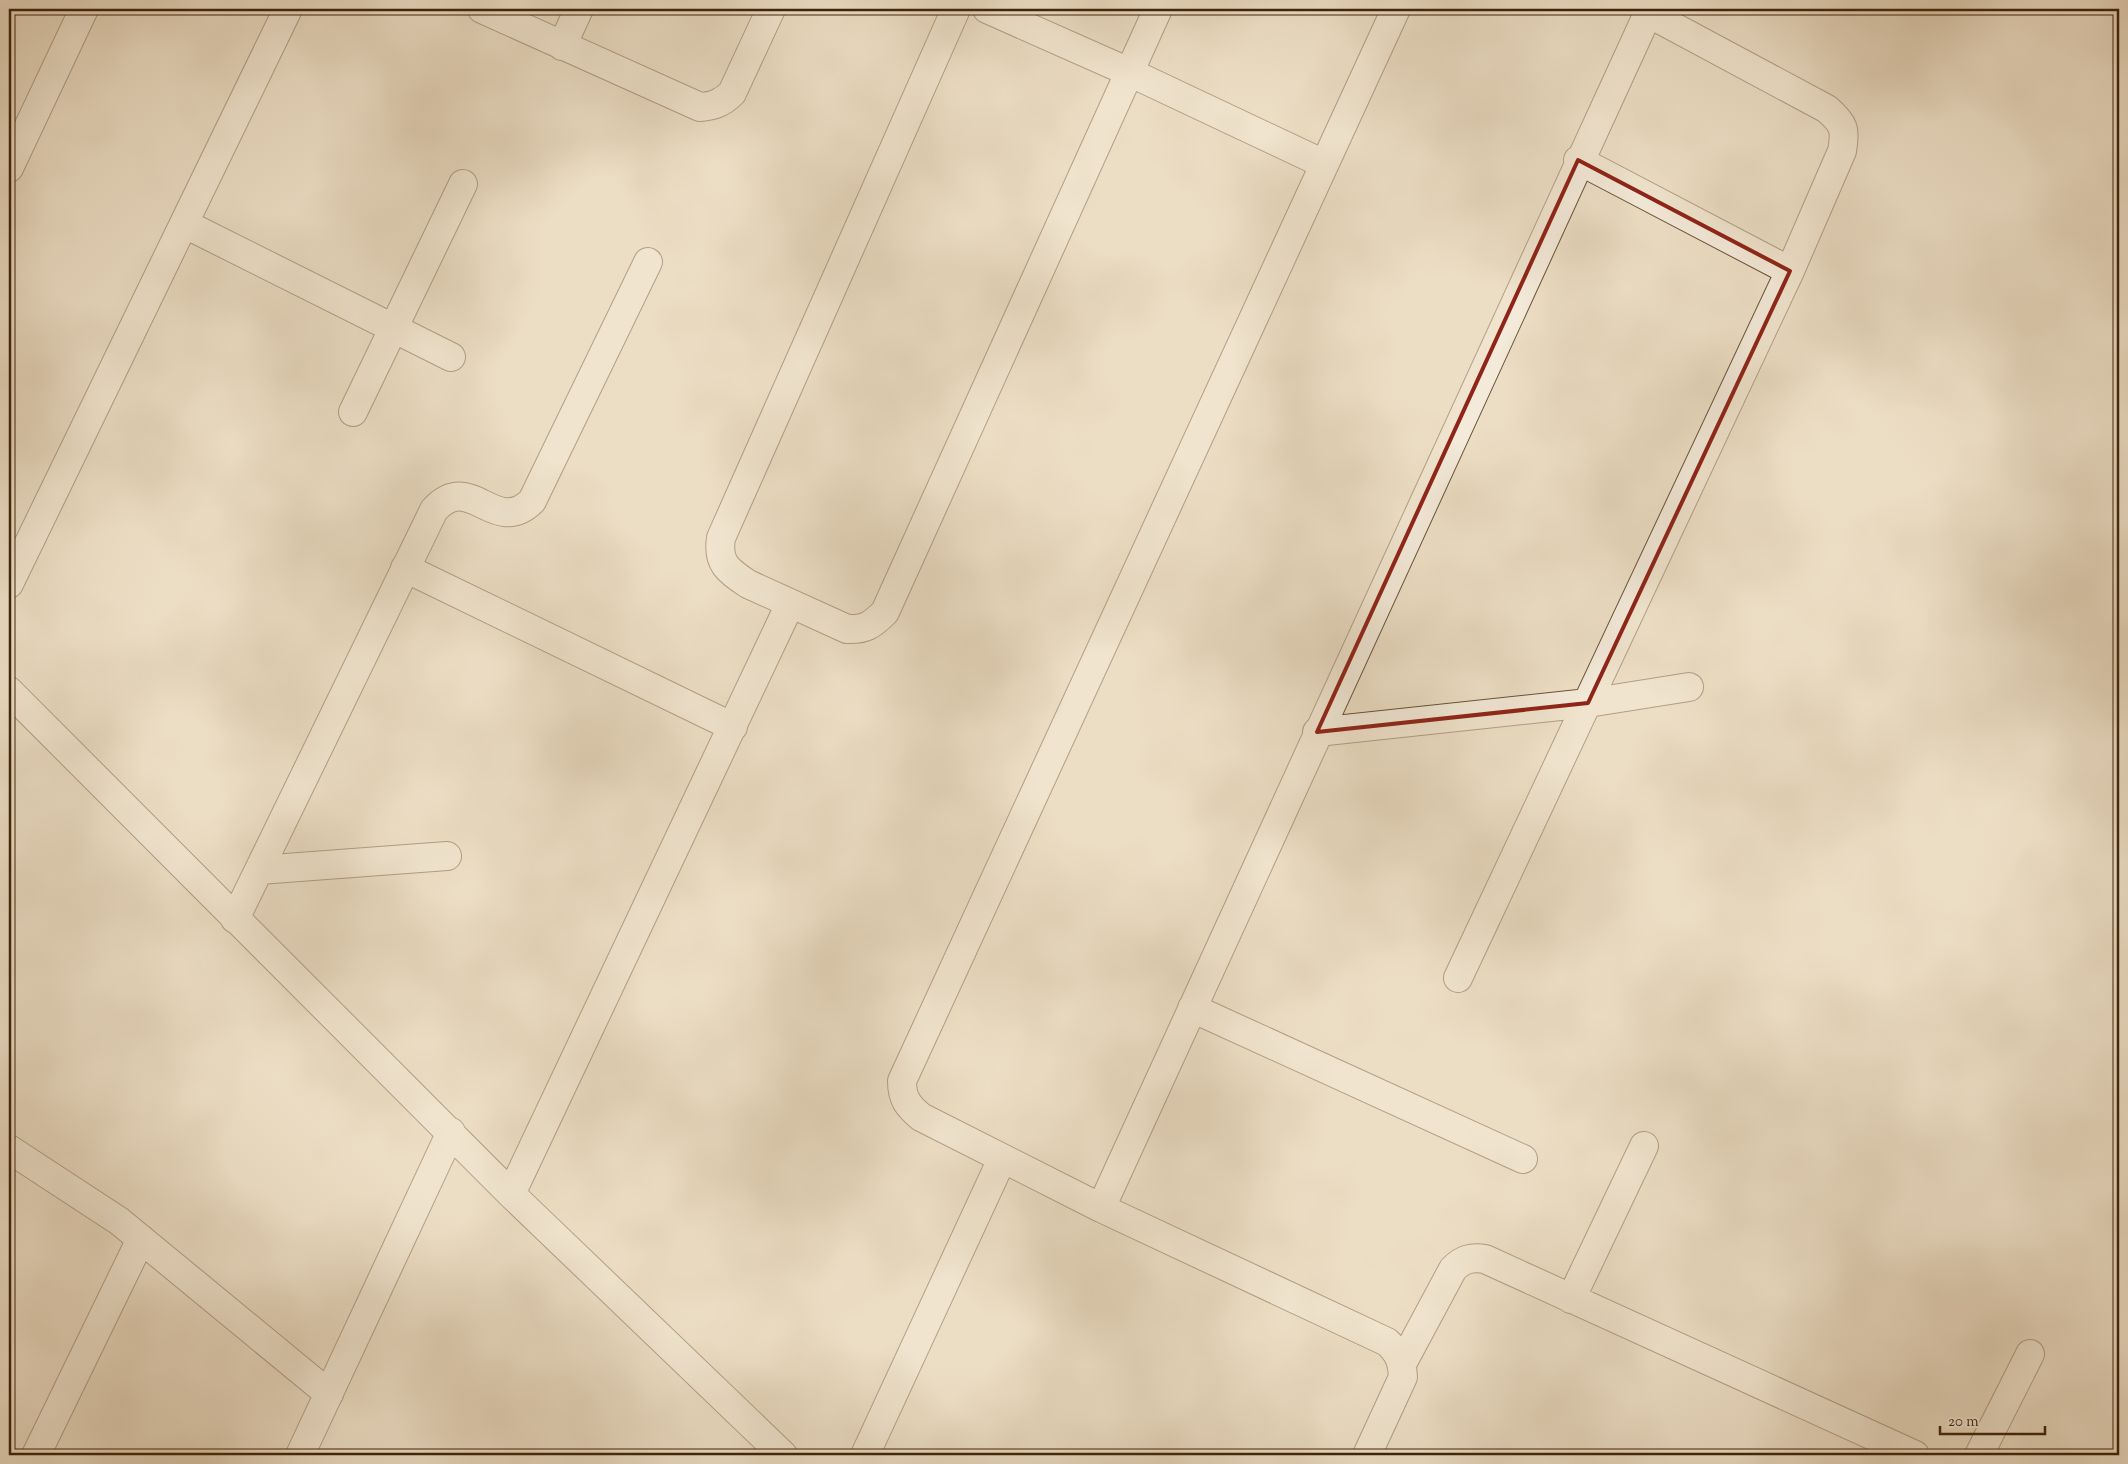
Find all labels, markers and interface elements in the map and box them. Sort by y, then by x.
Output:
scale bar [1940,1404,2046,1436]
text: 20 m [1948,1412,1979,1433]

